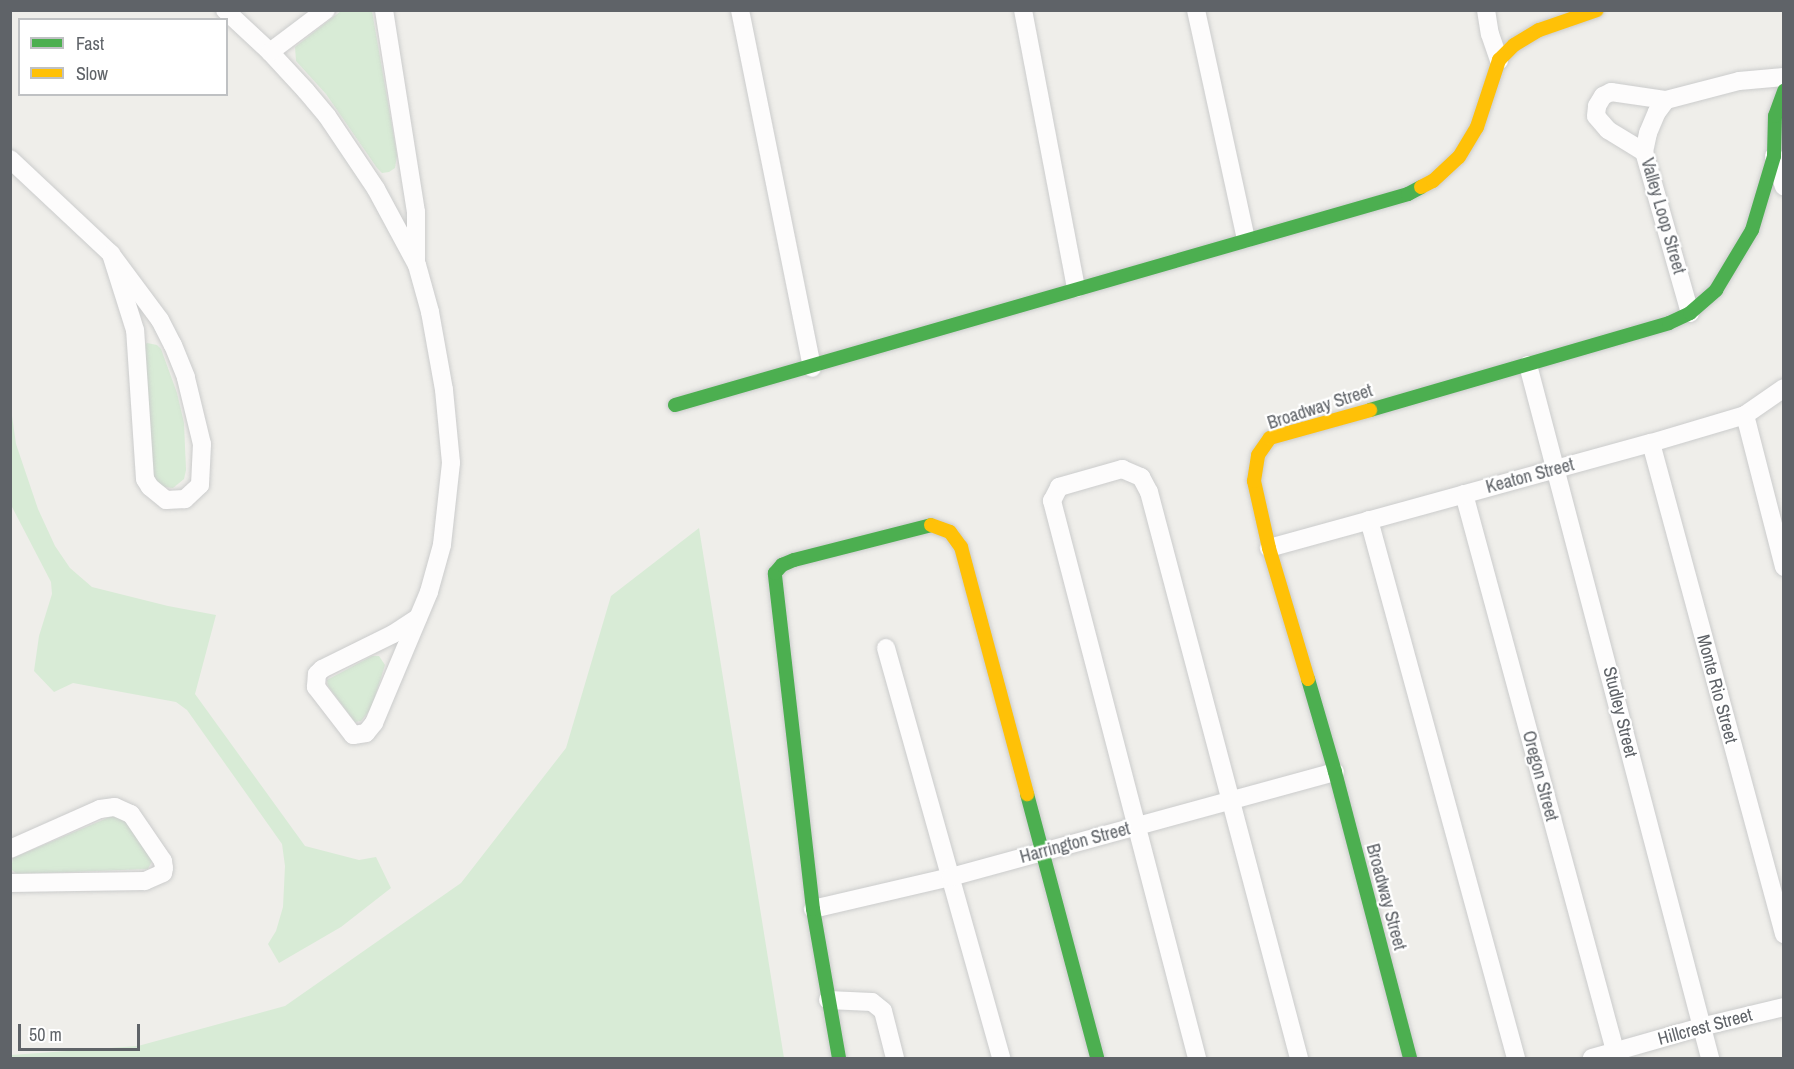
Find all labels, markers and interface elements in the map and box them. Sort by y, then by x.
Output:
legend [18,18,228,96]
text: Fast [76,31,104,56]
text: Slow [76,61,108,86]
street label: Valley Loop Street [1636,156,1690,276]
street label: Broadway Street [1265,380,1375,434]
street label: Keaton Street [1484,454,1576,498]
street label: Monte Rio Street [1692,632,1742,746]
street label: Studley Street [1598,664,1642,760]
street label: Oregon Street [1518,728,1562,824]
street label: Harrington Street [1018,818,1132,868]
street label: Broadway Street [1361,842,1411,952]
street label: Hillcrest Street [1655,1004,1755,1050]
scale bar [21,1012,142,1050]
text: 50 m [29,1022,62,1047]

